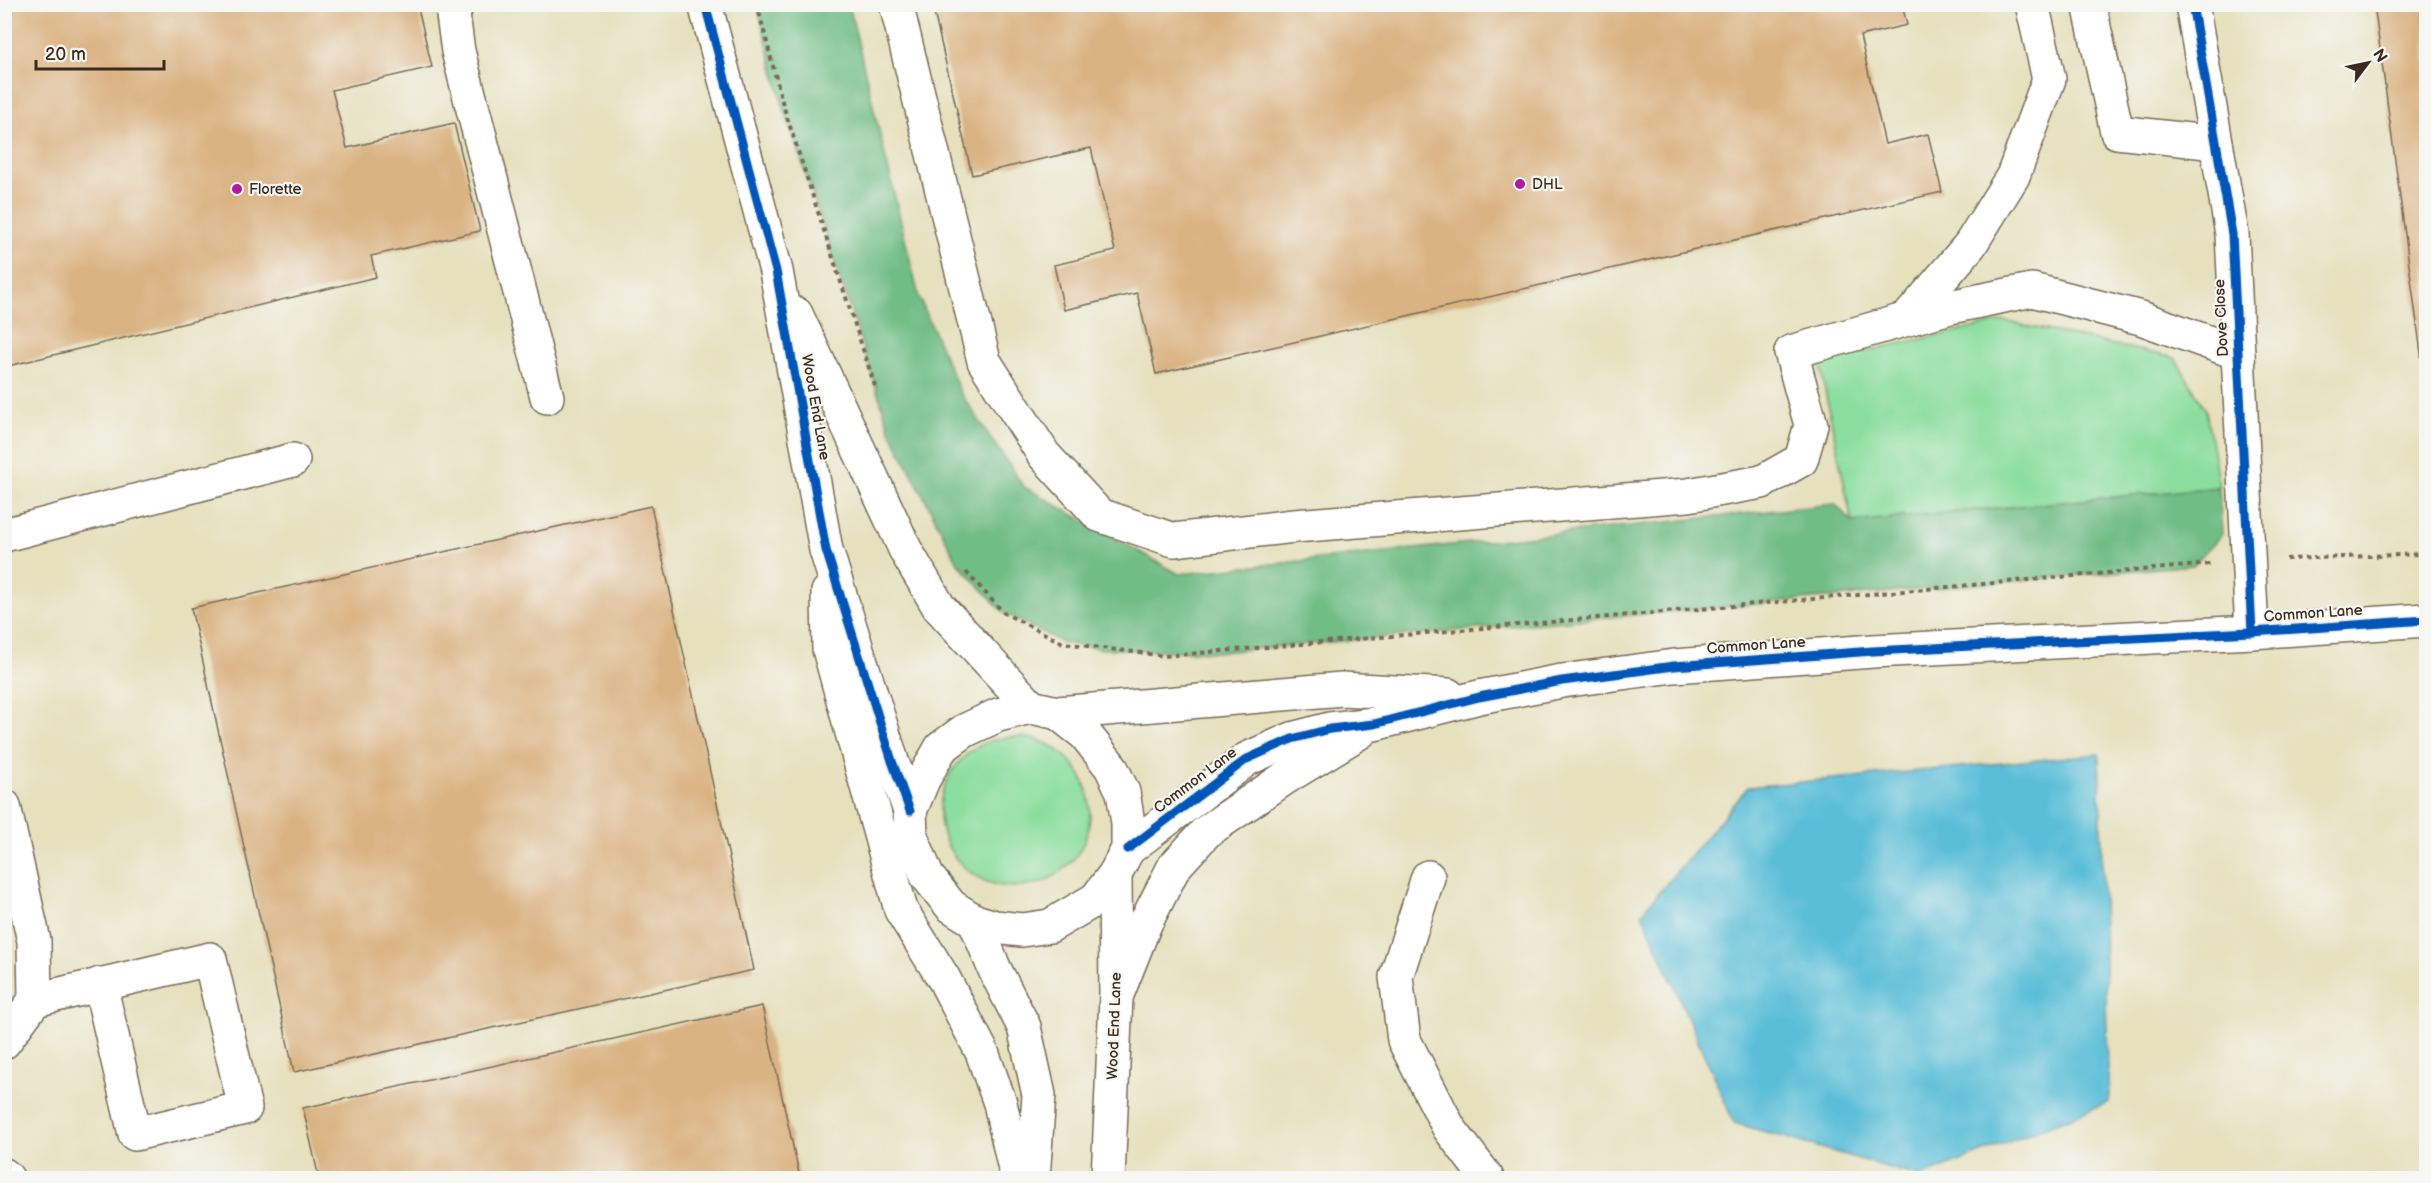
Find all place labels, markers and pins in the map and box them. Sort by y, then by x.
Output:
place label: DHL [1532,175,1563,194]
marker: DHL [1513,177,1527,191]
place label: Florette [249,180,301,199]
marker: Florette [230,182,244,196]

